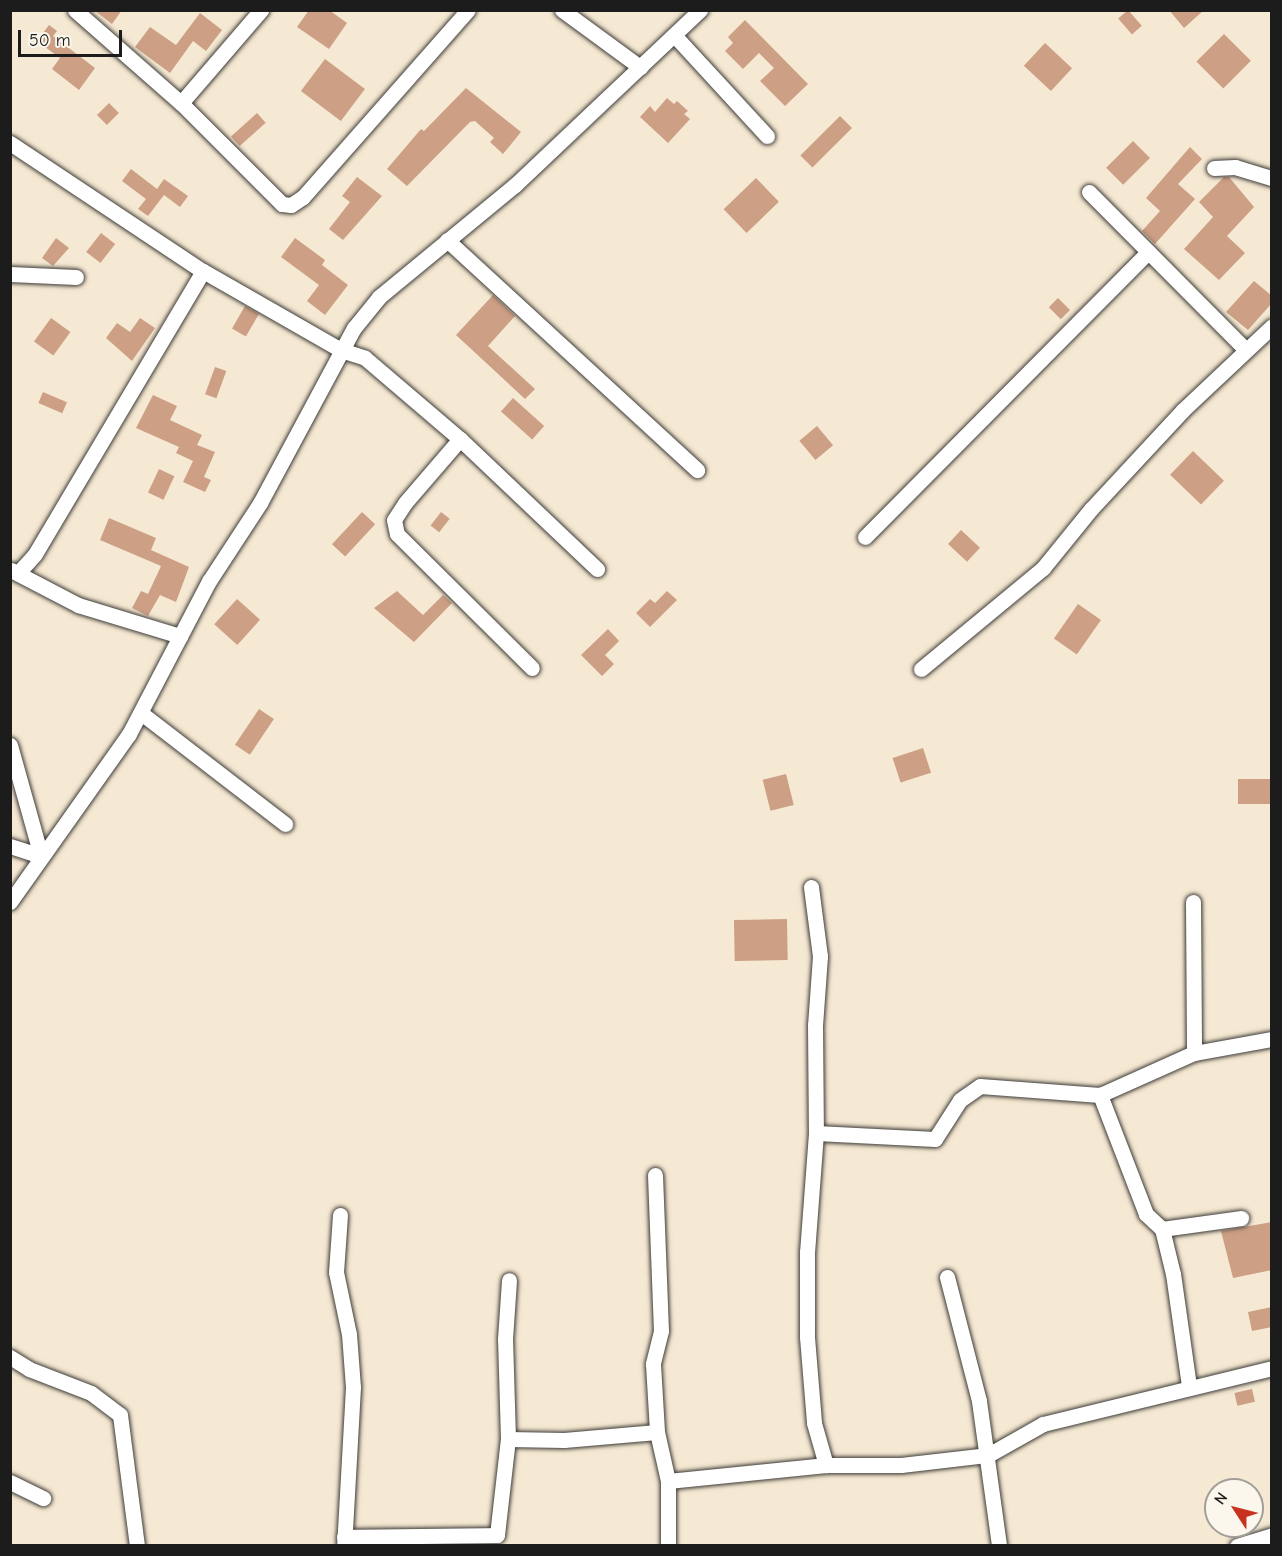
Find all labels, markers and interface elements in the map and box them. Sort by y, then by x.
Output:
scale bar [21,18,124,56]
text: 50 m [29,30,71,51]
north arrow [1204,1478,1264,1538]
text: N [1211,1489,1231,1508]

